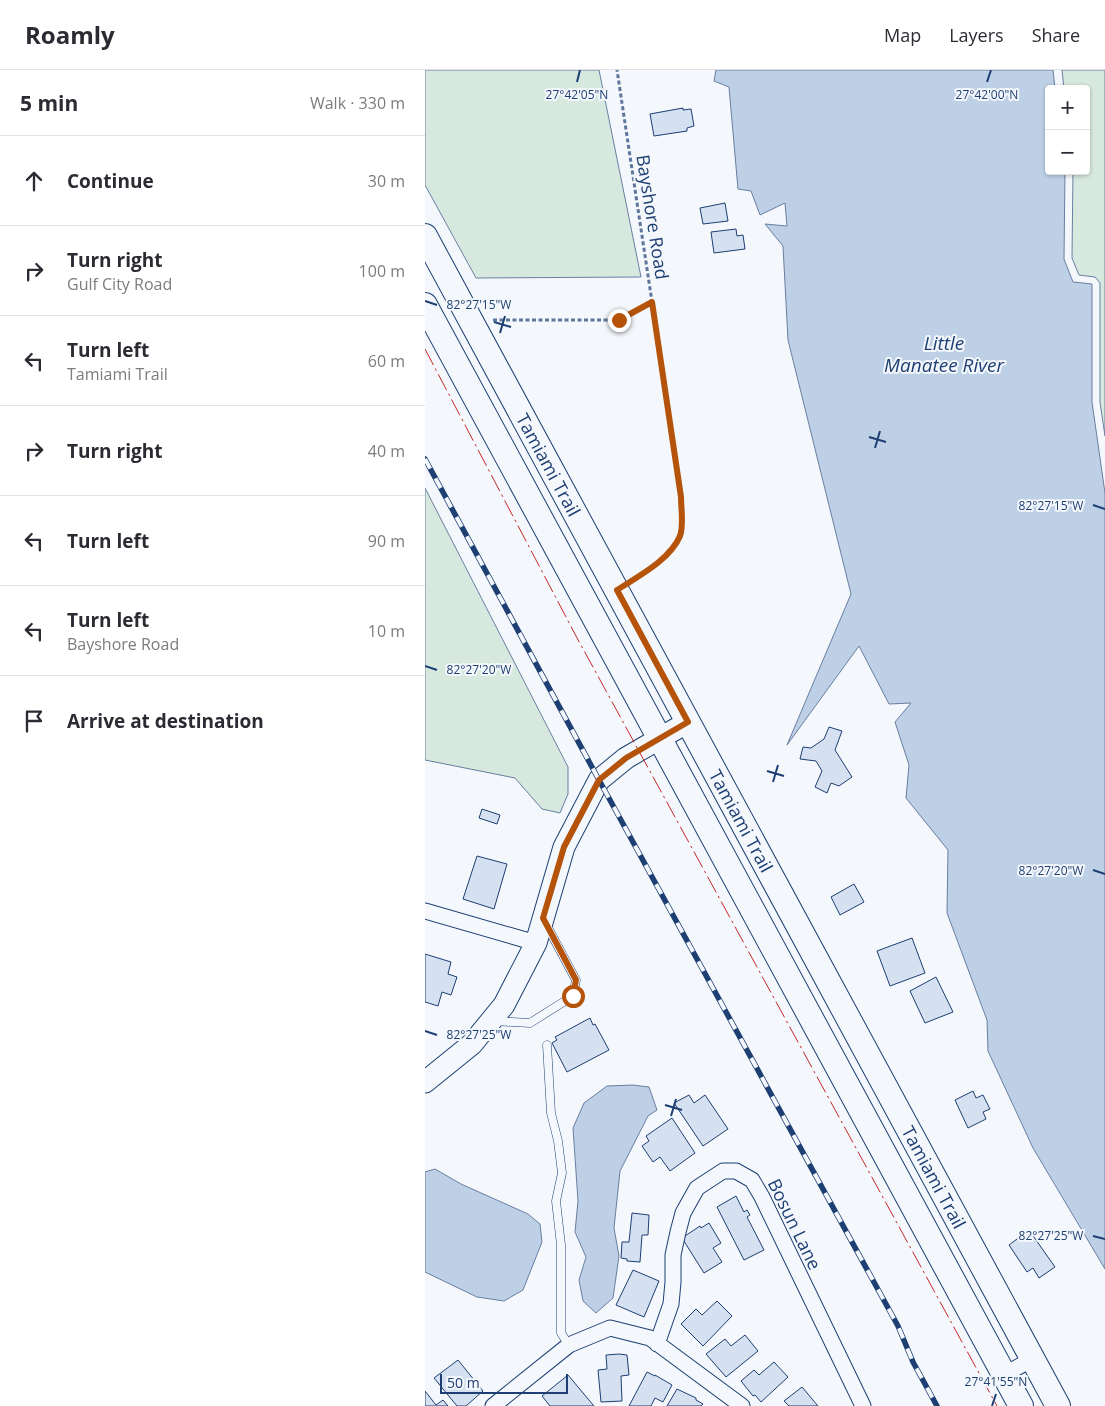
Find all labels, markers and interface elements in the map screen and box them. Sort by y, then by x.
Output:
text: Roamly [25,18,115,51]
text: Map [884,23,921,47]
text: Layers [949,23,1004,47]
text: Share [1032,23,1080,47]
map controls [1045,85,1090,175]
button: + [1045,85,1090,130]
text: 27°42'05"N [546,86,608,103]
text: 27°42'00"N [956,86,1018,103]
text: 5 min [20,89,78,117]
text: Walk · 330 m [310,92,405,114]
button: − [1045,130,1090,175]
street label: Bayshore Road [631,153,675,281]
icon: ahead [20,167,48,195]
text: Continue [67,168,154,194]
text: 30 m [368,170,405,192]
text: Turn right [67,247,162,273]
icon: right [20,257,48,285]
text: 100 m [359,260,405,282]
text: Gulf City Road [67,273,172,295]
text: 82°27'15"W [447,296,511,313]
route end [608,309,631,332]
water label: Little Manatee River [884,330,1005,378]
text: Turn left [67,337,149,363]
icon: left [20,347,48,375]
text: 60 m [368,350,405,372]
text: Tamiami Trail [67,363,168,385]
street label: Tamiami Trail [511,409,586,520]
icon: right [20,437,48,465]
text: Turn right [67,438,162,464]
text: 40 m [368,440,405,462]
text: 82°27'15"W [1019,497,1083,514]
icon: left [20,527,48,555]
text: Turn left [67,528,149,554]
text: 90 m [368,530,405,552]
text: Turn left [67,607,149,633]
icon: left [20,617,48,645]
text: 10 m [368,620,405,642]
text: Bayshore Road [67,633,179,655]
text: 82°27'20"W [447,661,511,678]
icon: arrive [20,707,48,735]
text: Arrive at destination [67,708,264,734]
street label: Tamiami Trail [704,765,779,876]
text: 82°27'20"W [1019,862,1083,879]
route start [562,985,585,1008]
text: 82°27'25"W [447,1026,511,1043]
street label: Tamiami Trail [897,1121,972,1233]
street label: Bosun Lane [763,1175,827,1273]
text: 82°27'25"W [1019,1227,1083,1244]
scale bar [440,1371,567,1394]
text: 50 m [447,1373,480,1392]
text: 27°41'55"N [965,1373,1027,1390]

